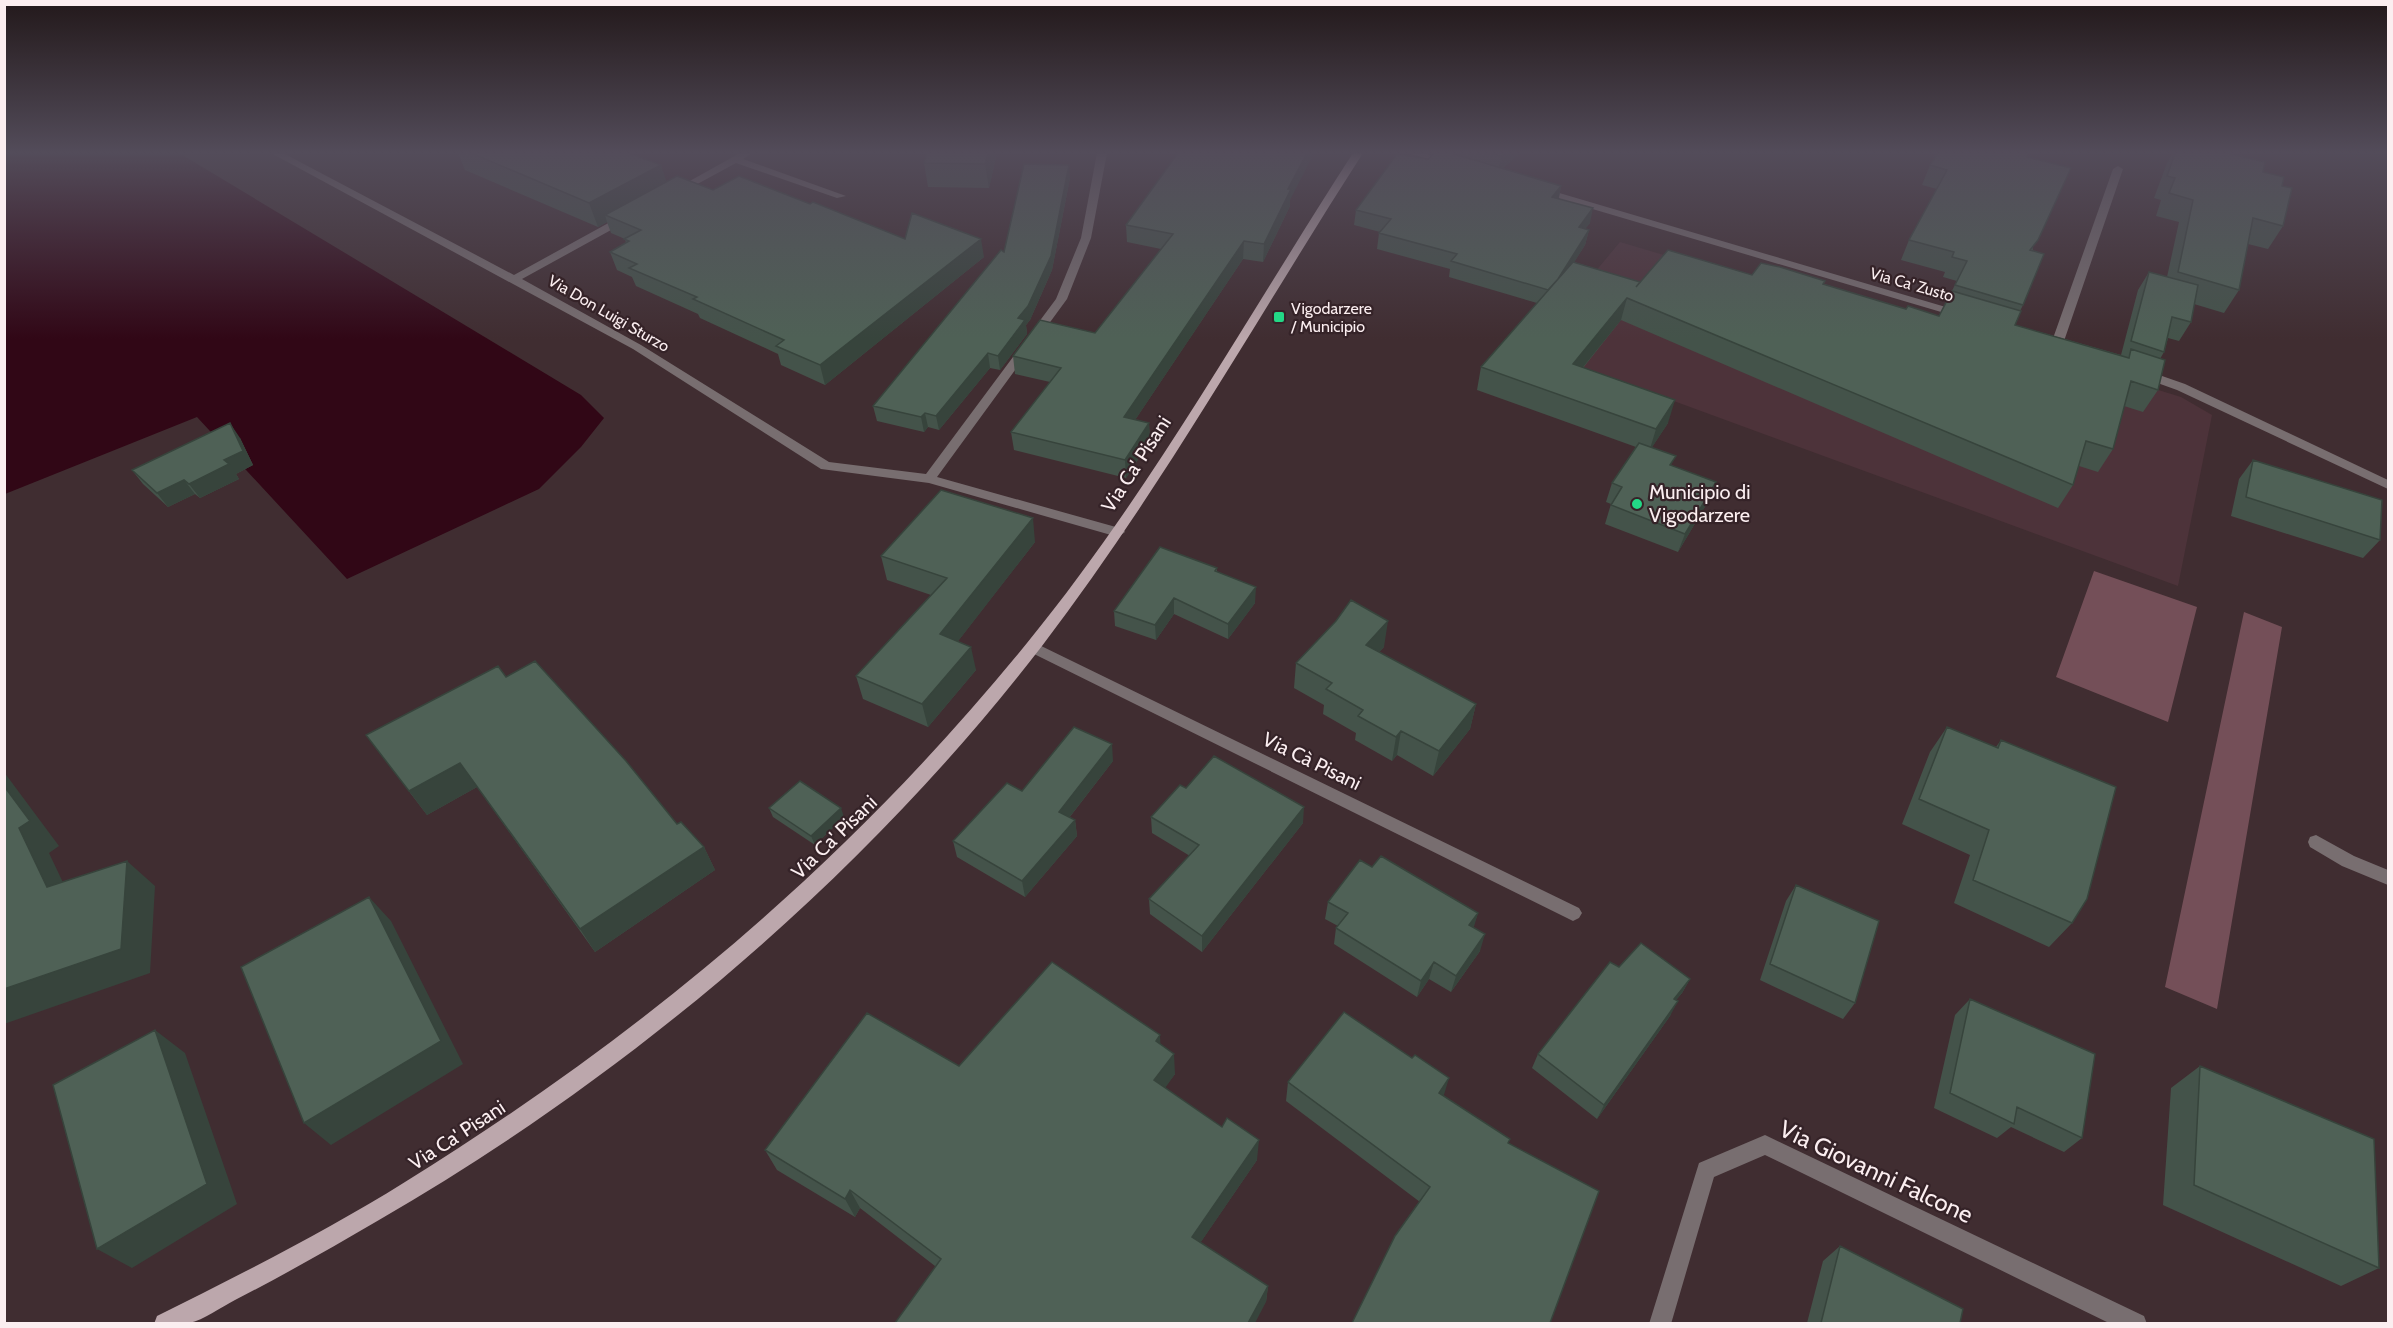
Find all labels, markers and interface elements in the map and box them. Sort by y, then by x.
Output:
street label: Via Ca' Zusto [1868,263,1956,306]
street label: Via Don Luigi Sturzo [545,271,673,356]
place label: Vigodarzere / Municipio [1290,299,1372,336]
marker: Vigodarzere / Municipio [1272,310,1286,324]
street label: Via Ca' Pisani [1096,411,1176,517]
place label: Municipio di Vigodarzere [1649,480,1750,527]
marker: Municipio di Vigodarzere [1630,497,1644,511]
street label: Via Cà Pisani [1259,727,1365,795]
street label: Via Ca' Pisani [786,790,882,884]
street label: Via Ca' Pisani [404,1095,510,1175]
street label: Via Giovanni Falcone [1775,1114,1978,1229]

